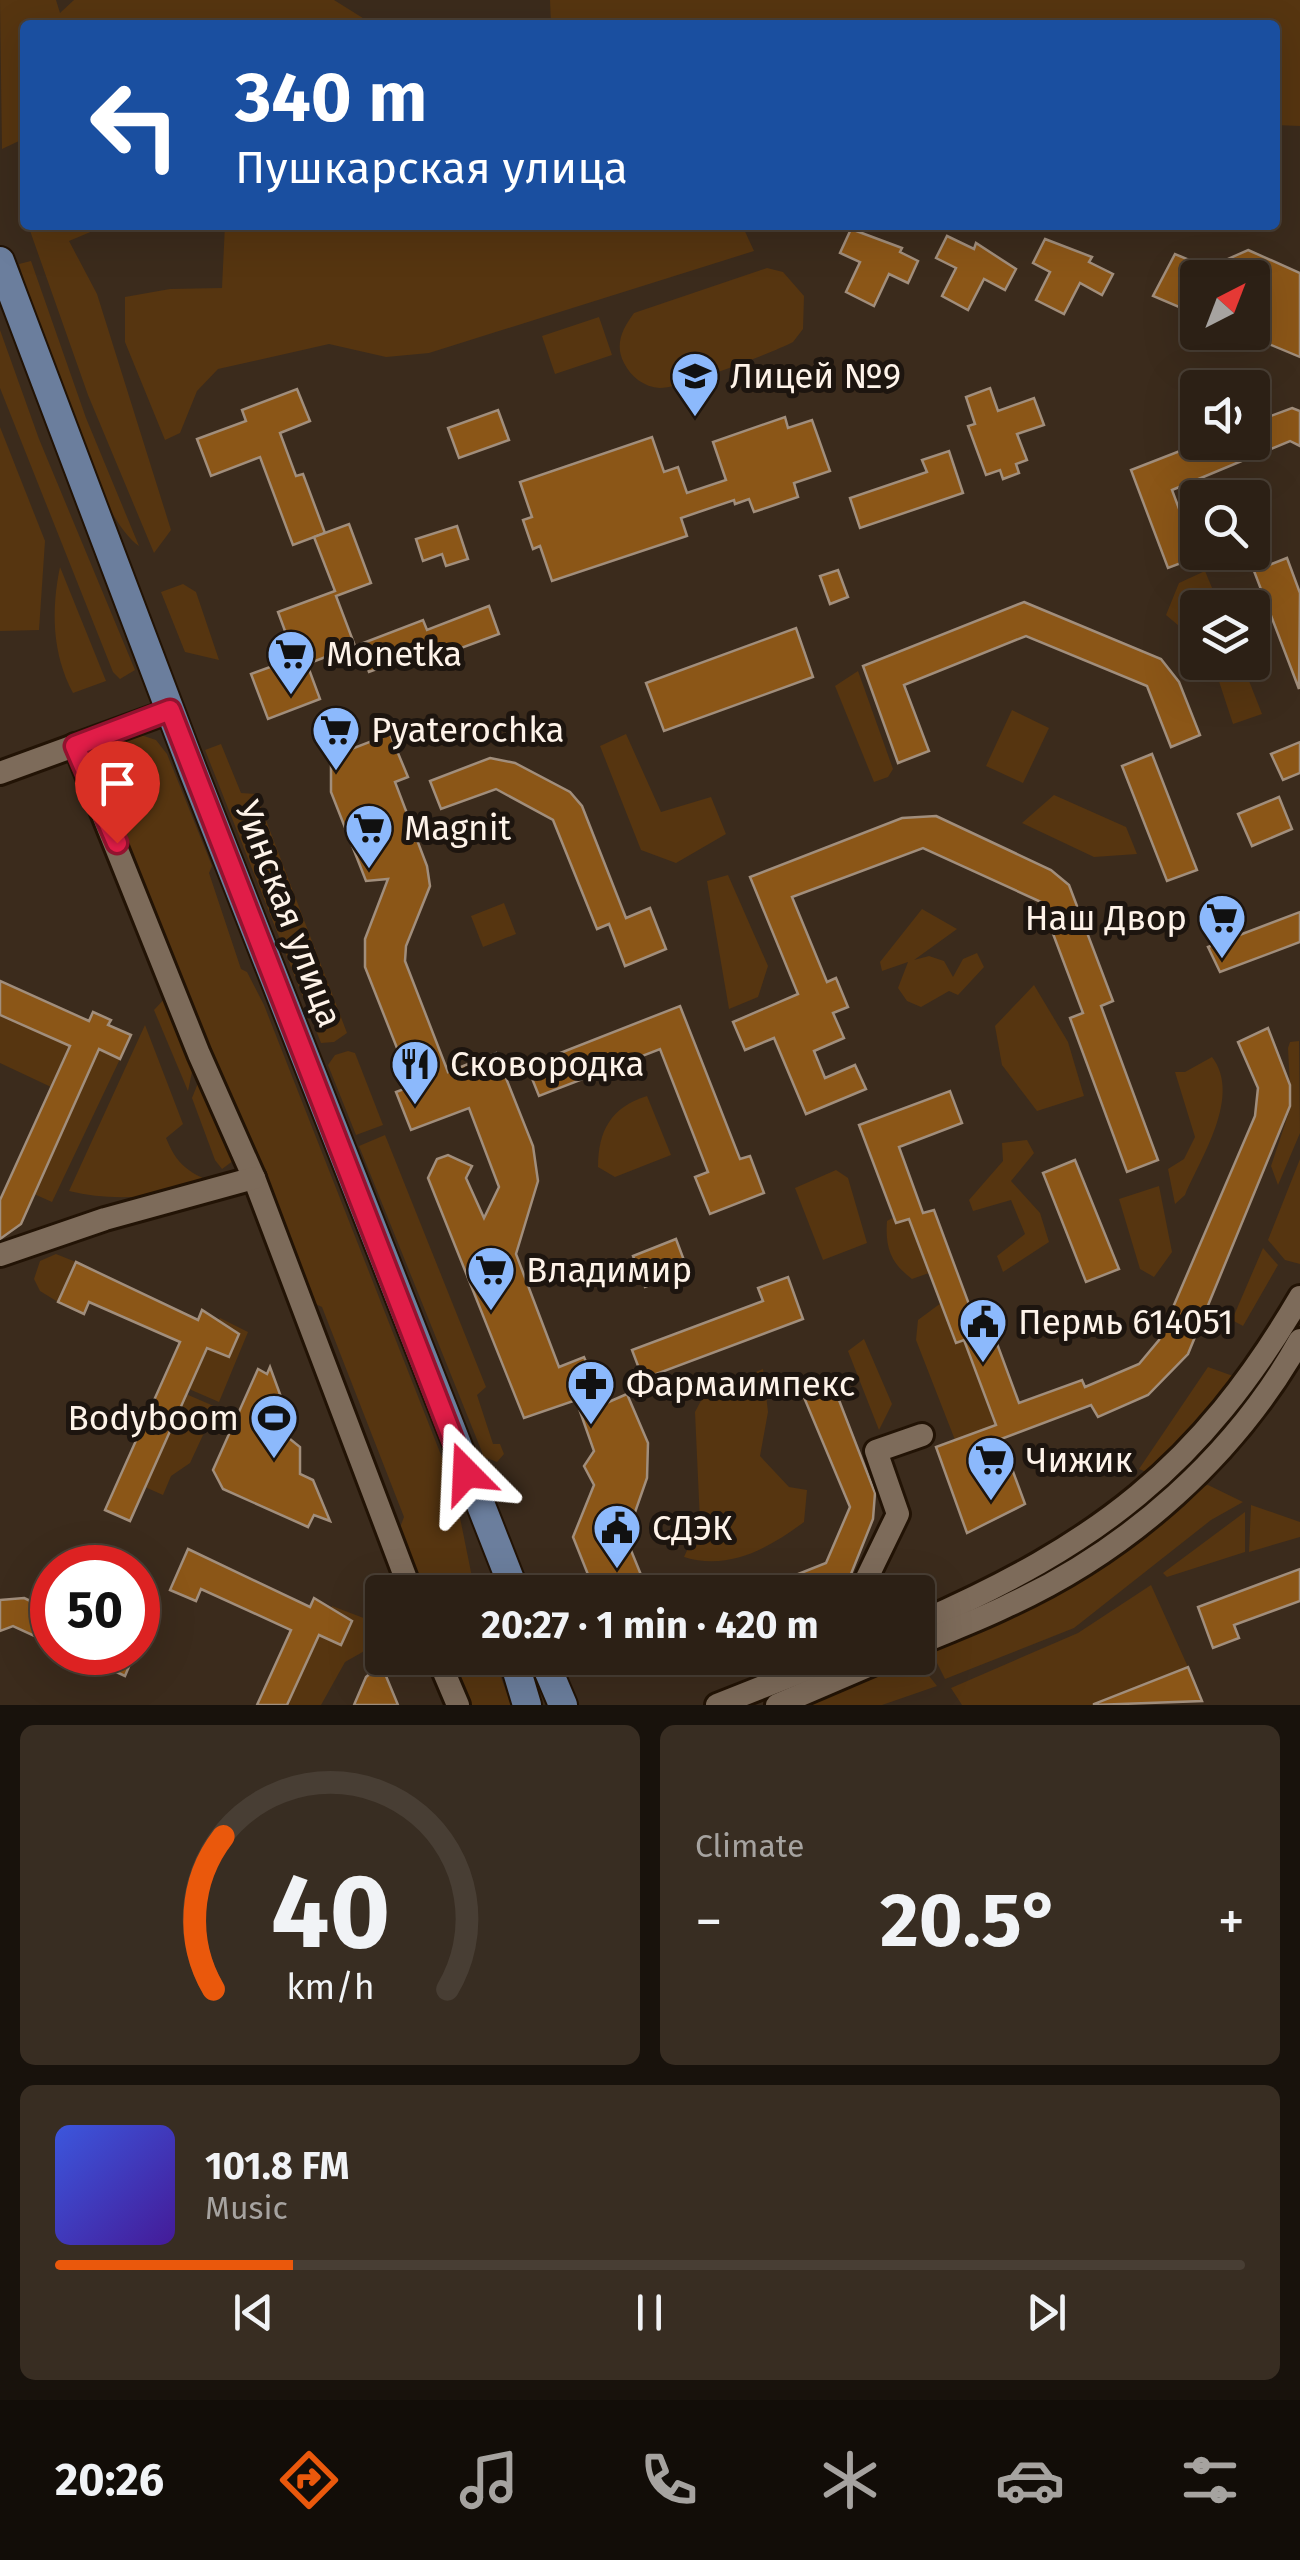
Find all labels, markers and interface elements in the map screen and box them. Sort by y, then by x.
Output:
text: 340 m [235,56,428,140]
icon: left [70,60,200,190]
text: Пушкарская улица [235,141,628,195]
north arrow [1180,260,1270,350]
map controls [1180,260,1270,680]
school or university icon: Лицей №9 [669,350,721,418]
place label: Лицей №9 [730,355,901,397]
button: sound [1180,370,1270,460]
button: search [1180,480,1270,570]
button: layers [1180,590,1270,680]
supermarket icon: Monetka [265,628,317,696]
place label: Monetka [326,633,462,675]
supermarket icon: Pyaterochka [310,704,362,772]
place label: Pyaterochka [371,709,565,751]
pin [75,741,160,844]
icon: arrive [90,756,145,811]
street label: Уинская улица [227,795,351,1033]
supermarket icon: Magnit [343,802,395,870]
place label: Magnit [404,807,512,849]
supermarket icon: Наш Двор [1196,892,1248,960]
place label: Наш Двор [1025,897,1187,939]
restaurant icon: Сковородка [389,1038,441,1106]
place label: Сковородка [450,1043,645,1085]
supermarket icon: Владимир [465,1244,517,1312]
place label: Владимир [526,1249,692,1291]
public building icon: Пермь 614051 [957,1296,1009,1364]
place label: Пермь 614051 [1018,1301,1233,1343]
pharmacy icon: Фармаимпекс [565,1358,617,1426]
place label: Фармаимпекс [626,1363,856,1405]
sports icon: Bodyboom [248,1392,300,1460]
place label: Bodyboom [67,1397,239,1439]
position arrow [414,1421,518,1525]
supermarket icon: Чижик [965,1434,1017,1502]
place label: Чижик [1026,1439,1133,1481]
public building icon: СДЭК [591,1502,643,1570]
place label: СДЭК [652,1507,733,1549]
speed limit sign: 50 [30,1545,160,1675]
text: 20:27 · 1 min · 420 m [481,1602,819,1648]
text: Climate [695,1827,804,1865]
text: 40 [270,1850,390,1975]
text: 20.5° [880,1876,1060,1966]
text: − [695,1889,723,1955]
text: + [1218,1889,1245,1955]
text: km/h [286,1966,374,2008]
text: 101.8 FM [205,2143,349,2189]
text: Music [205,2189,288,2227]
icon: previous [226,2285,281,2340]
icon: pause [622,2285,677,2340]
icon: next [1019,2285,1074,2340]
icon: directions [274,2445,344,2515]
icon: music [454,2445,524,2515]
icon: phone [634,2445,704,2515]
icon: climate [815,2445,885,2515]
icon: car [995,2445,1065,2515]
icon: filters [1175,2445,1245,2515]
text: 20:26 [55,2453,164,2507]

